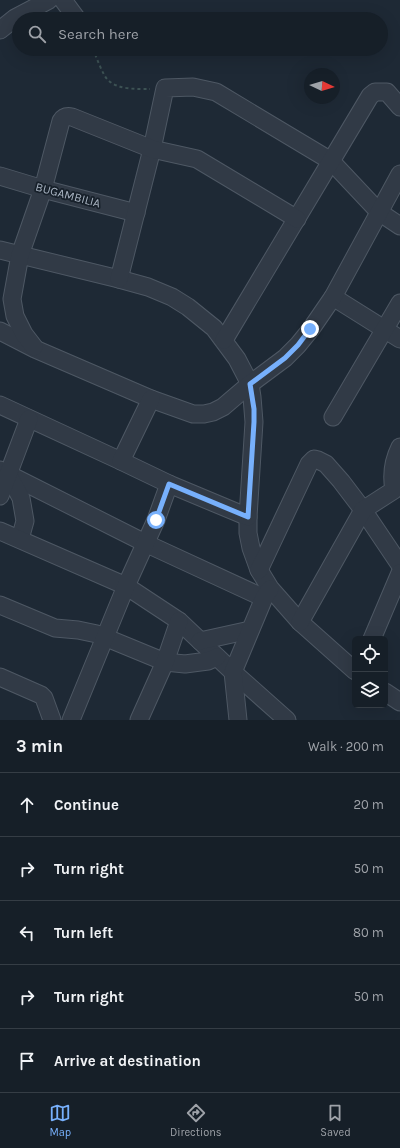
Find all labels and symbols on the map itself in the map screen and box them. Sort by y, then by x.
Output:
north arrow [304,68,340,104]
street label: BUGAMBILIA [34,180,102,210]
route end [301,320,319,338]
route start [147,511,165,529]

